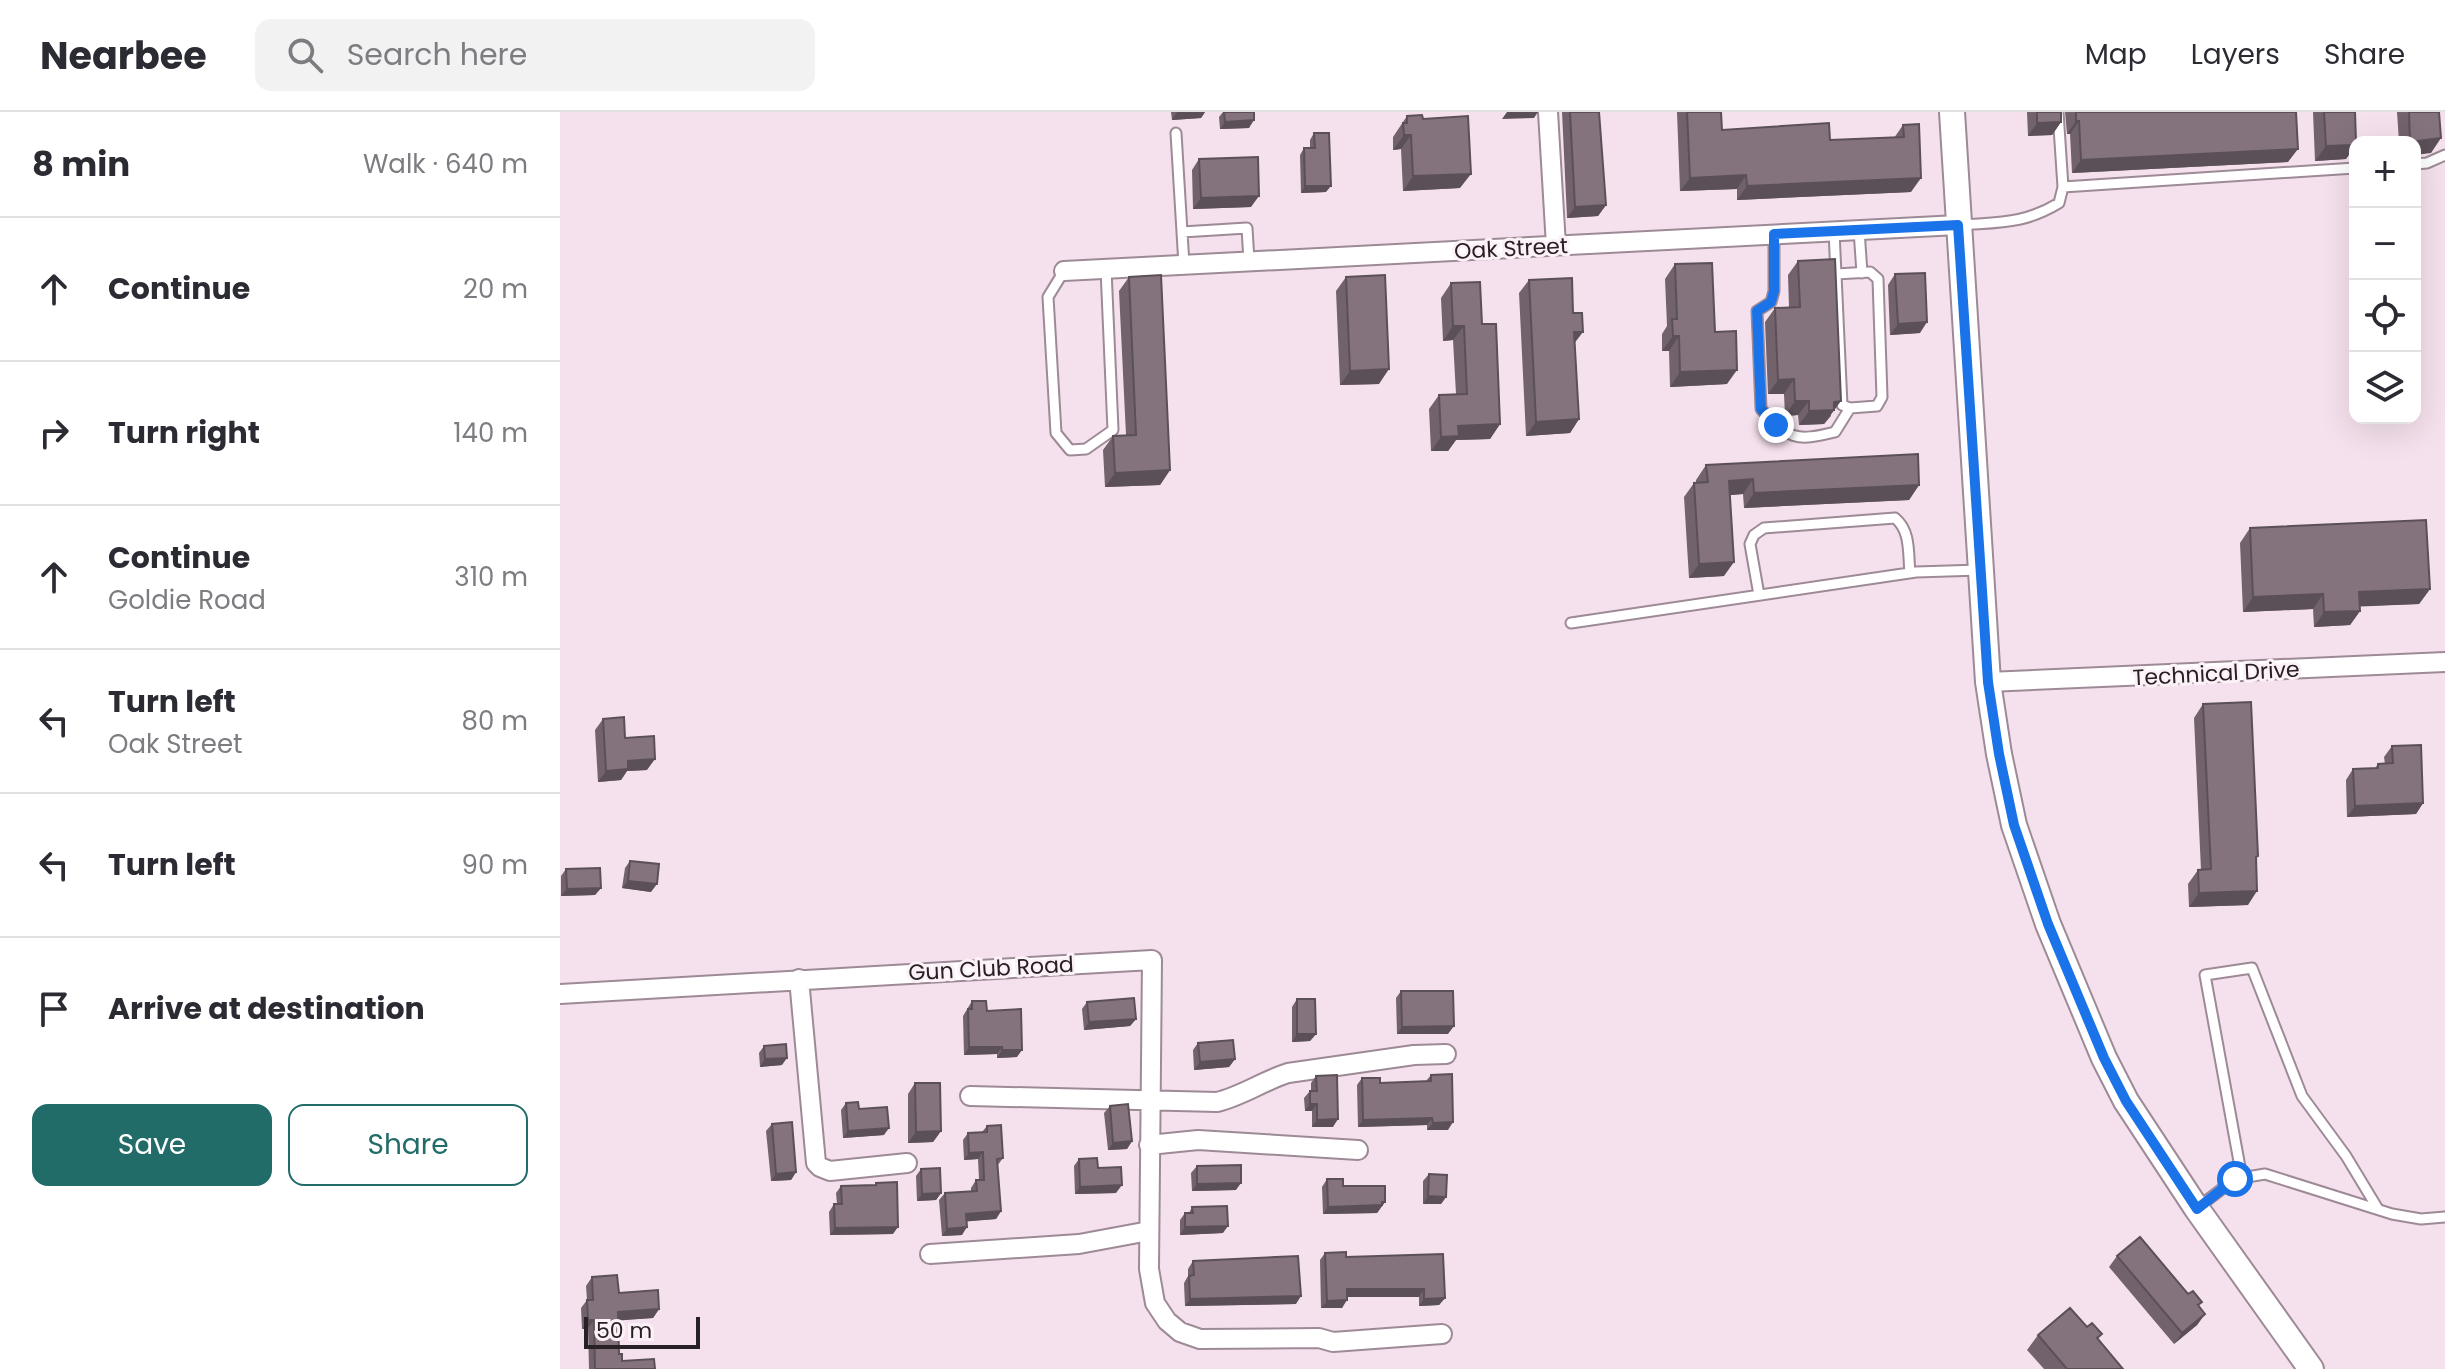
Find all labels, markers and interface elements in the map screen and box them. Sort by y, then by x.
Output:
search box [255,19,815,91]
text: Nearbee [40,29,207,82]
icon: search [283,33,327,77]
text: Search here [347,33,527,76]
text: Map [2085,35,2147,74]
text: Layers [2191,35,2280,74]
text: Share [2324,35,2405,74]
map controls [2349,136,2421,424]
button: + [2349,136,2421,208]
text: 8 min [32,140,130,188]
text: Walk · 640 m [363,146,528,182]
button: − [2349,208,2421,280]
street label: Oak Street [1453,230,1569,267]
icon: ahead [32,267,76,311]
text: Continue [108,267,250,310]
text: 20 m [463,271,528,307]
button: locate [2349,280,2421,352]
button: layers [2349,352,2421,424]
route end [1758,407,1794,443]
icon: right [32,411,76,455]
text: Turn right [108,411,260,454]
text: 140 m [453,415,528,451]
text: Continue [108,536,250,579]
icon: ahead [32,555,76,599]
text: 310 m [454,559,528,595]
text: Goldie Road [108,582,266,618]
street label: Technical Drive [2132,654,2300,693]
text: Turn left [108,680,236,723]
icon: left [32,699,76,743]
text: 80 m [462,703,528,739]
text: Oak Street [108,726,242,762]
icon: left [32,843,76,887]
text: Turn left [108,843,236,886]
text: 90 m [462,847,528,883]
street label: Gun Club Road [908,949,1075,988]
icon: arrive [32,987,76,1031]
text: Arrive at destination [108,987,425,1030]
button: Save [32,1104,272,1186]
button: Share [288,1104,528,1186]
route start [2217,1161,2253,1197]
scale bar [584,1313,700,1349]
text: 50 m [596,1315,652,1346]

